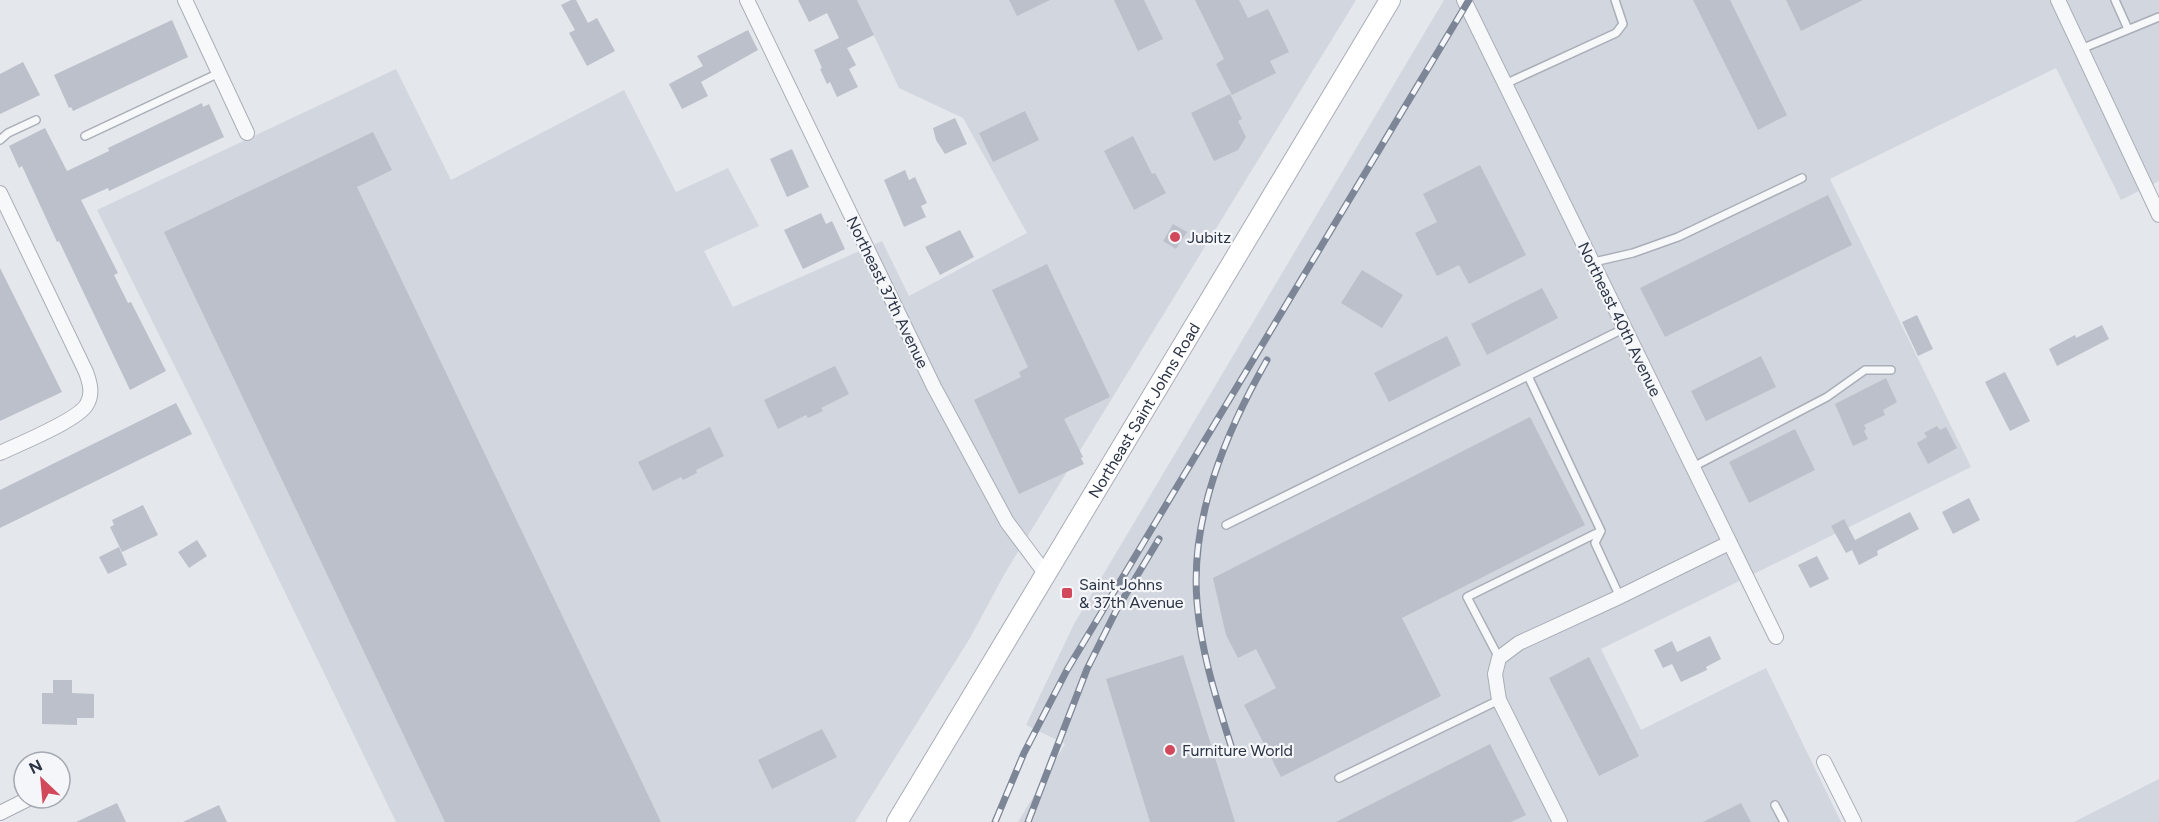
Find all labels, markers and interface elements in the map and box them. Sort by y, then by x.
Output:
street label: Northeast 37th Avenue [842,213,933,372]
place label: Jubitz [1187,228,1231,247]
marker: Jubitz [1168,230,1182,244]
street label: Northeast 40th Avenue [1574,239,1665,400]
street label: Northeast Saint Johns Road [1085,320,1204,502]
place label: Saint Johns & 37th Avenue [1079,575,1184,612]
marker: Saint Johns & 37th Avenue [1060,586,1074,600]
place label: Furniture World [1182,741,1293,760]
marker: Furniture World [1163,743,1177,757]
north arrow [12,750,72,810]
text: N [26,756,45,778]

